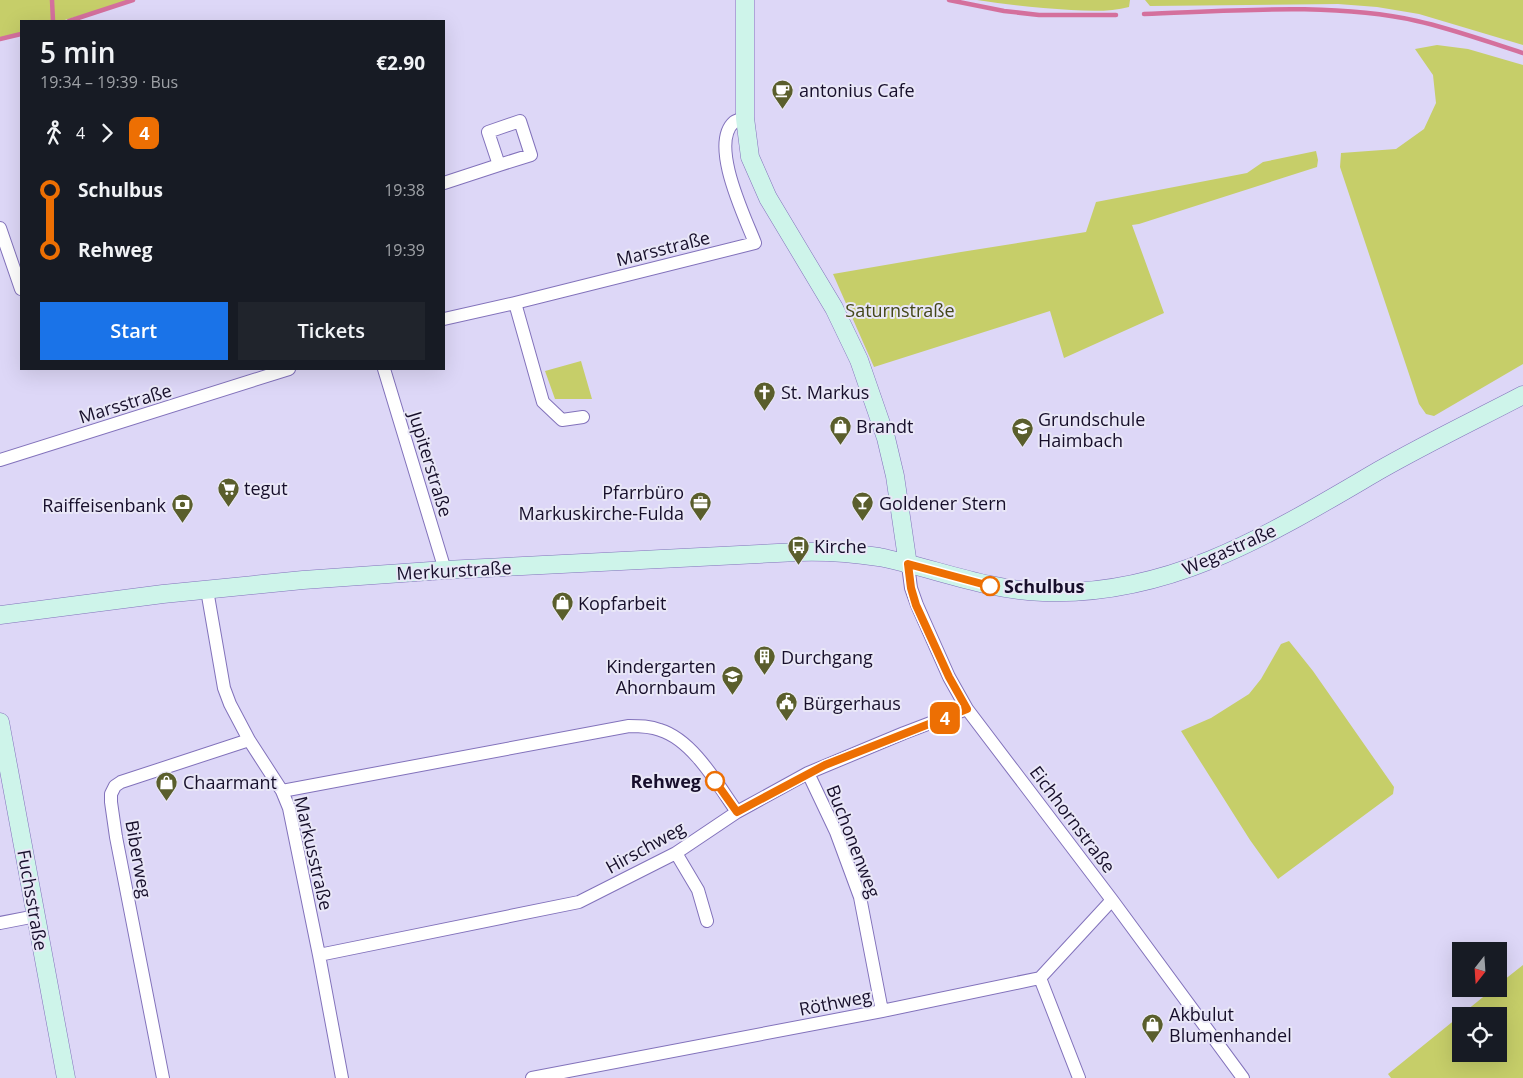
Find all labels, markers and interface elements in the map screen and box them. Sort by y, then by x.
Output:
text: 5 min [40,33,116,71]
text: €2.90 [376,50,425,76]
text: 19:34 – 19:39 · Bus [40,71,178,93]
cafe icon: antonius Cafe [771,78,795,109]
place label: antonius Cafe [799,78,915,102]
icon: walk [40,119,68,147]
icon: forward [93,119,121,147]
text: 4 [139,121,149,145]
text: 4 [76,122,85,144]
text: Schulbus [78,177,163,203]
text: 19:38 [384,179,425,201]
street label: Marsstraße [614,225,712,271]
text: Rehweg [78,237,152,263]
text: 19:39 [384,239,425,261]
park label: Saturnstraße [845,298,955,322]
button: Start [40,302,228,360]
button: Tickets [238,302,425,360]
street label: Marsstraße [76,378,174,428]
church icon: St. Markus [753,380,777,411]
place label: St. Markus [781,380,869,404]
street label: Jupiterstraße [403,406,458,520]
place label: Grundschule Haimbach [1038,407,1145,452]
shop icon: Brandt [828,414,852,445]
place label: Brandt [856,414,913,438]
school or university icon: Grundschule Haimbach [1010,417,1034,448]
supermarket icon: tegut [216,476,240,507]
place label: tegut [244,476,288,500]
place label: Pfarrbüro Markuskirche-Fulda [519,480,684,525]
office icon: Pfarrbüro Markuskirche-Fulda [688,490,712,521]
bar icon: Goldener Stern [851,491,875,522]
place label: Goldener Stern [879,491,1007,515]
place label: Raiffeisenbank [42,493,167,517]
bank icon: Raiffeisenbank [170,493,194,524]
street label: Wegastraße [1178,518,1280,580]
bus stop icon: Kirche [786,534,810,565]
place label: Kirche [814,534,867,558]
street label: Merkurstraße [396,555,512,585]
place label: Schulbus [1004,574,1085,598]
marker: Schulbus [980,576,1000,596]
shop icon: Kopfarbeit [550,591,574,622]
place label: Kopfarbeit [578,591,666,615]
building icon: Durchgang [753,645,777,676]
place label: Durchgang [781,645,873,669]
place label: Kindergarten Ahornbaum [606,654,716,699]
school or university icon: Kindergarten Ahornbaum [720,664,744,695]
public building icon: Bürgerhaus [775,691,799,722]
place label: Bürgerhaus [803,691,901,715]
line badge: 4 [929,702,961,734]
text: 4 [940,706,950,730]
street label: Eichhornstraße [1025,761,1121,877]
place label: Rehweg [630,769,701,793]
shop icon: Chaarmant [155,770,179,801]
place label: Chaarmant [183,770,277,794]
marker: Rehweg [705,771,725,791]
street label: Buchonenweg [821,781,887,901]
street label: Markusstraße [289,794,339,912]
street label: Hirschweg [601,815,689,879]
street label: Biberweg [120,818,158,900]
street label: Fuchsstraße [12,848,54,952]
north arrow [1452,942,1508,998]
map controls [1452,942,1507,1062]
street label: Röthweg [797,983,873,1021]
place label: Akbulut Blumenhandel [1169,1002,1292,1047]
button: locate [1452,1007,1507,1062]
shop icon: Akbulut Blumenhandel [1141,1012,1165,1043]

